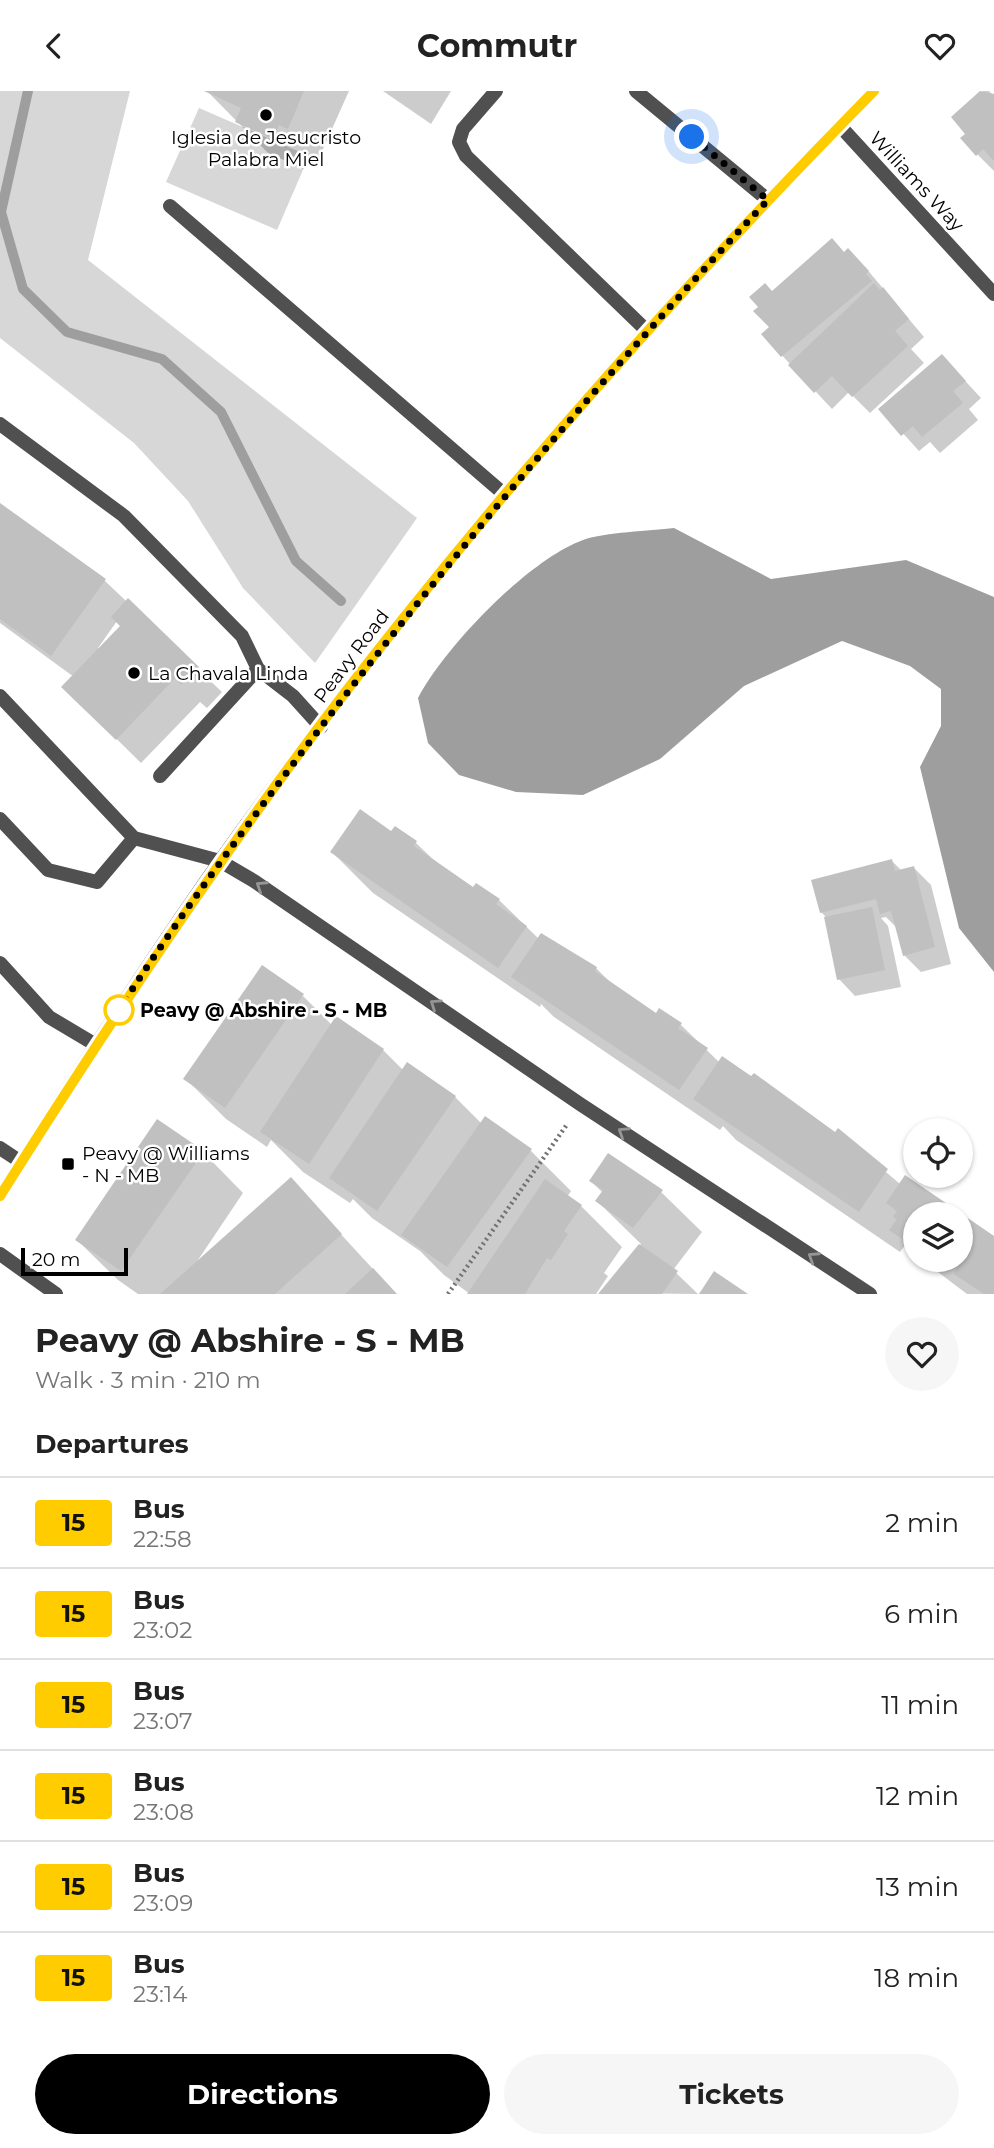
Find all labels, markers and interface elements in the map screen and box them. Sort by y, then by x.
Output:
text: Commutr [417,26,577,65]
icon: back [35,27,73,65]
icon: heart [921,27,959,65]
marker: Iglesia de Jesucristo Palabra Miel [258,107,274,123]
your location [674,119,709,154]
place label: Iglesia de Jesucristo Palabra Miel [171,126,361,171]
street label: Williams Way [865,127,969,237]
street label: Peavy Road [309,605,394,707]
place label: La Chavala Linda [148,662,308,685]
marker: La Chavala Linda [126,665,142,681]
one-way arrow [255,881,268,894]
marker: Peavy @ Abshire - S - MB [104,995,134,1025]
place label: Peavy @ Abshire - S - MB [140,999,387,1022]
one-way arrow [429,1000,442,1013]
map controls [903,1118,973,1272]
button: locate [903,1118,973,1188]
one-way arrow [618,1128,631,1140]
place label: Peavy @ Williams - N - MB [82,1142,250,1187]
marker: Peavy @ Williams - N - MB [60,1156,76,1172]
button: layers [903,1202,973,1272]
scale bar [21,1245,128,1277]
text: 20 m [32,1248,80,1271]
one-way arrow [808,1252,821,1265]
button: heart [885,1317,959,1391]
text: Peavy @ Abshire - S - MB [35,1320,465,1360]
text: Walk · 3 min · 210 m [35,1366,261,1394]
text: Departures [35,1428,189,1460]
text: Bus [133,1493,185,1525]
text: 2 min [885,1507,959,1539]
text: 15 [62,1508,85,1537]
text: 22:58 [133,1525,192,1553]
text: Bus [133,1584,185,1616]
text: 6 min [884,1598,959,1630]
text: 15 [62,1599,85,1628]
text: 23:02 [133,1616,192,1644]
text: Bus [133,1675,185,1707]
text: 11 min [881,1689,959,1721]
text: 15 [62,1690,85,1719]
text: 23:07 [133,1707,193,1735]
text: Bus [133,1766,185,1798]
text: 12 min [876,1780,959,1812]
text: 15 [62,1781,85,1810]
text: 23:08 [133,1798,194,1826]
text: Bus [133,1857,185,1889]
text: 13 min [876,1871,959,1903]
text: 15 [62,1872,85,1901]
text: 23:09 [133,1889,193,1917]
text: Bus [133,1948,185,1980]
text: 18 min [874,1962,959,1994]
text: 15 [62,1963,85,1992]
text: 23:14 [133,1980,187,2008]
button: Directions [35,2054,490,2134]
button: Tickets [504,2054,959,2134]

